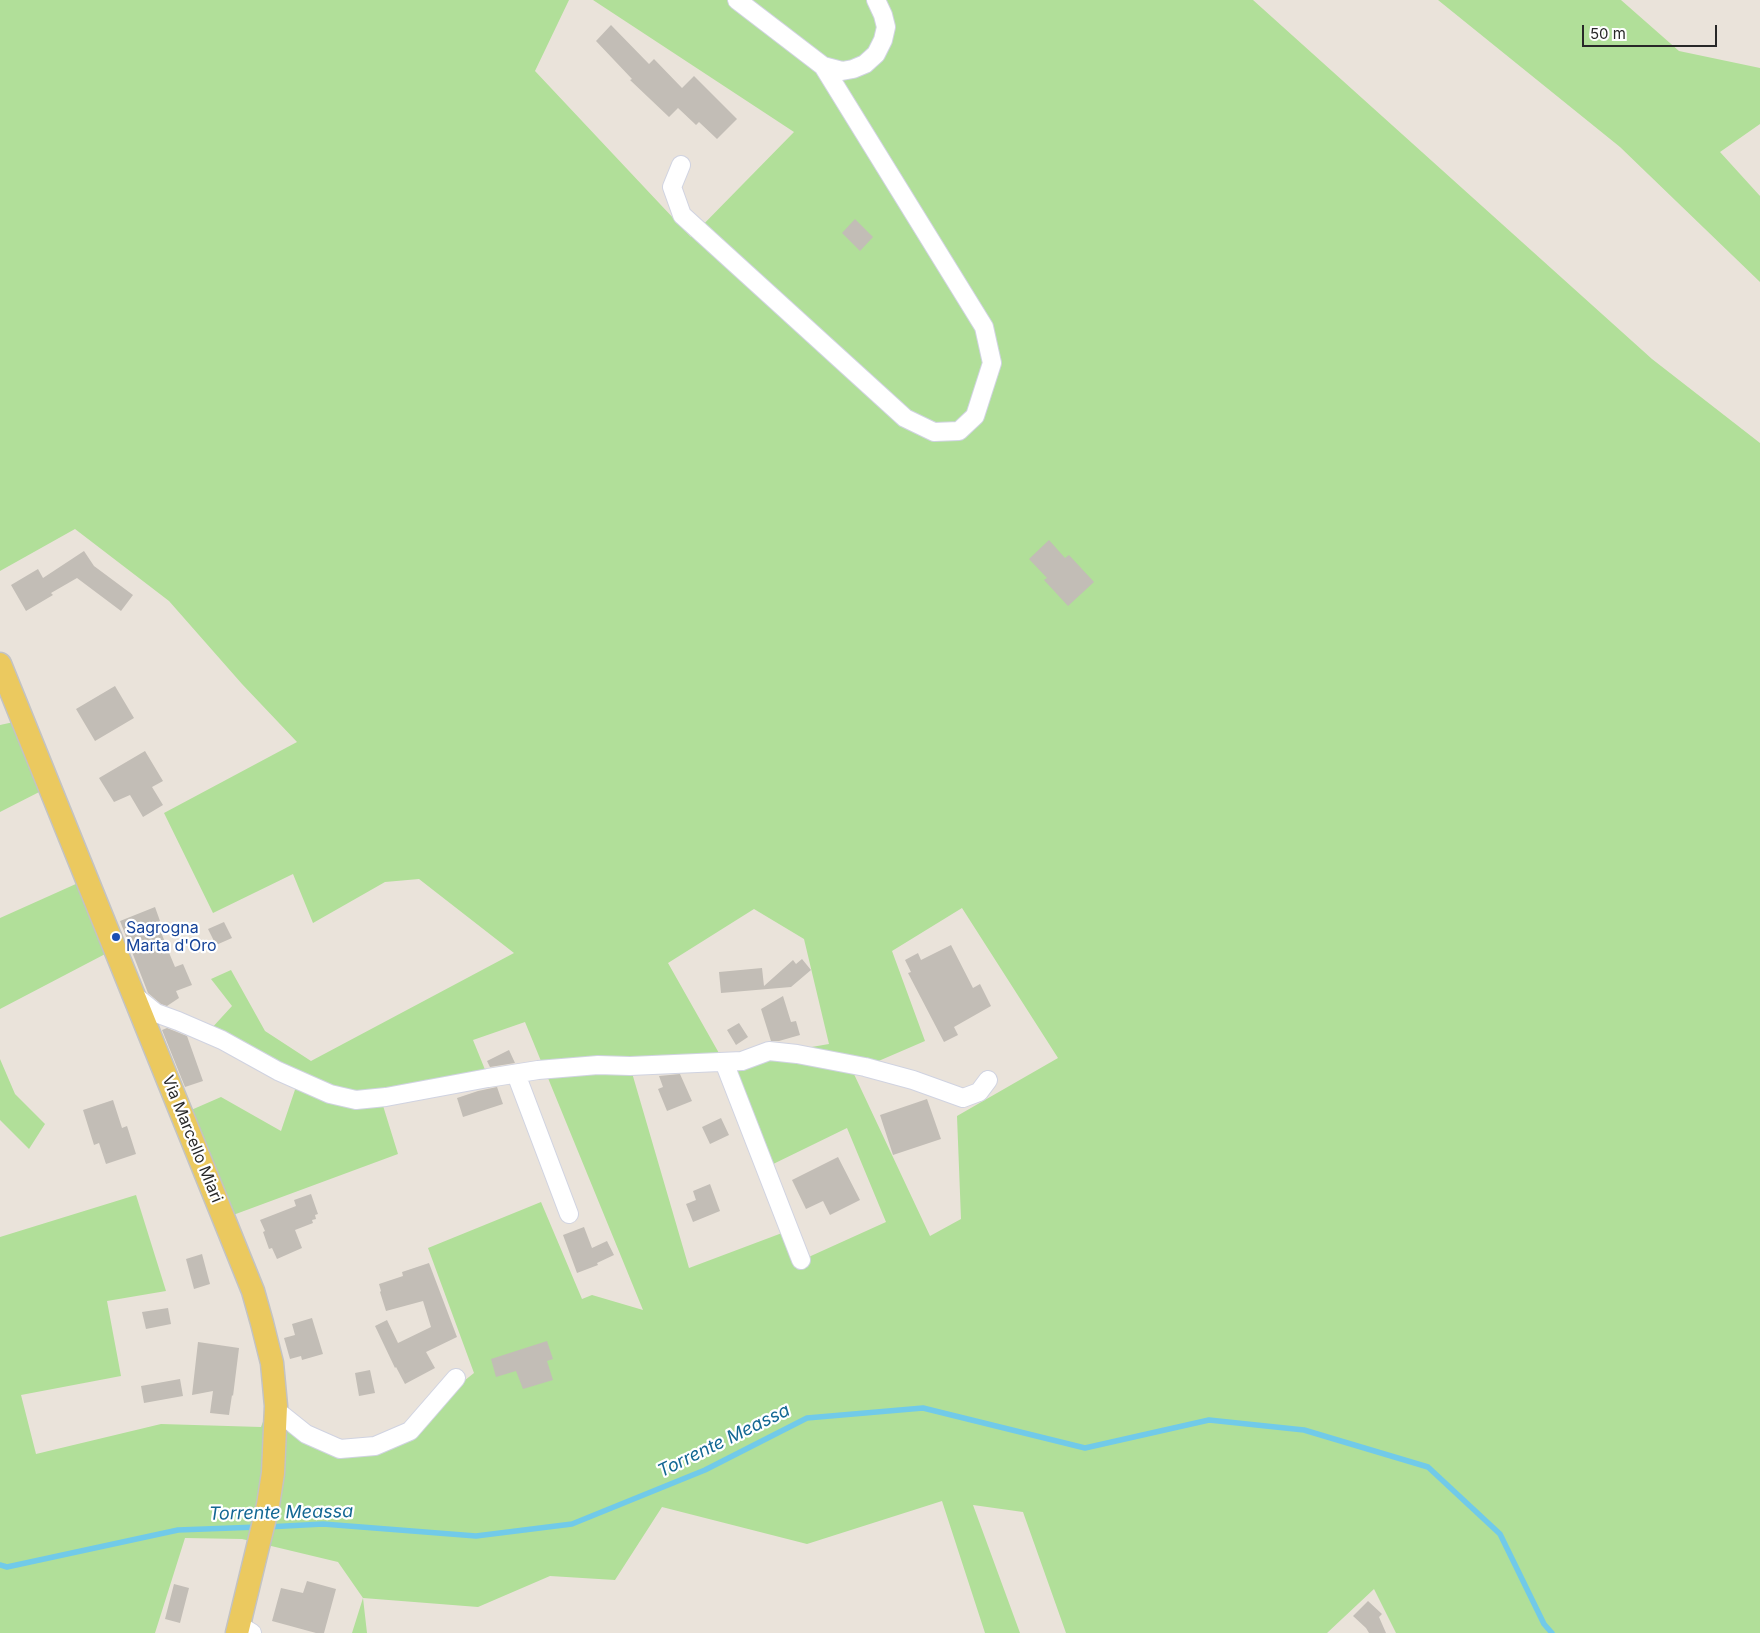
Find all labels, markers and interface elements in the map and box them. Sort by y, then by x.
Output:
scale bar [1585,15,1720,47]
text: 50 m [1590,24,1626,43]
place label: Sagrogna Marta d'Oro [126,918,217,956]
marker: Sagrogna Marta d'Oro [110,931,122,943]
street label: Via Marcello Miari [158,1073,226,1205]
water label: Torrente Meassa [654,1400,794,1482]
water label: Torrente Meassa [209,1501,353,1525]

